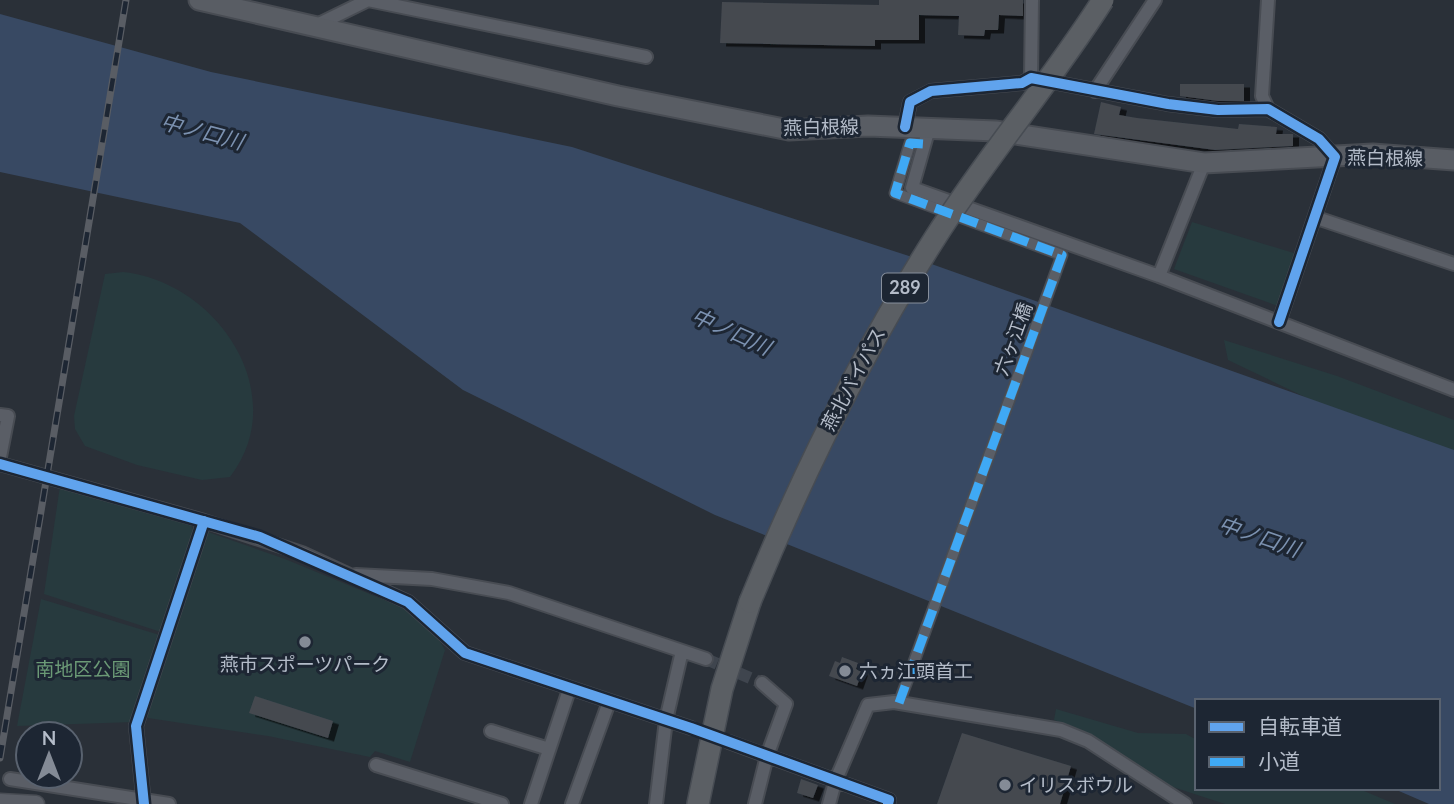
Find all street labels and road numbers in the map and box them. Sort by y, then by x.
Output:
street label: 燕白根線 [783,114,859,139]
street label: 燕白根線 [1347,145,1423,170]
road number: 289 [882,274,928,302]
street label: 六ヶ江橋 [989,299,1036,378]
street label: 燕北バイパス [816,323,889,434]

